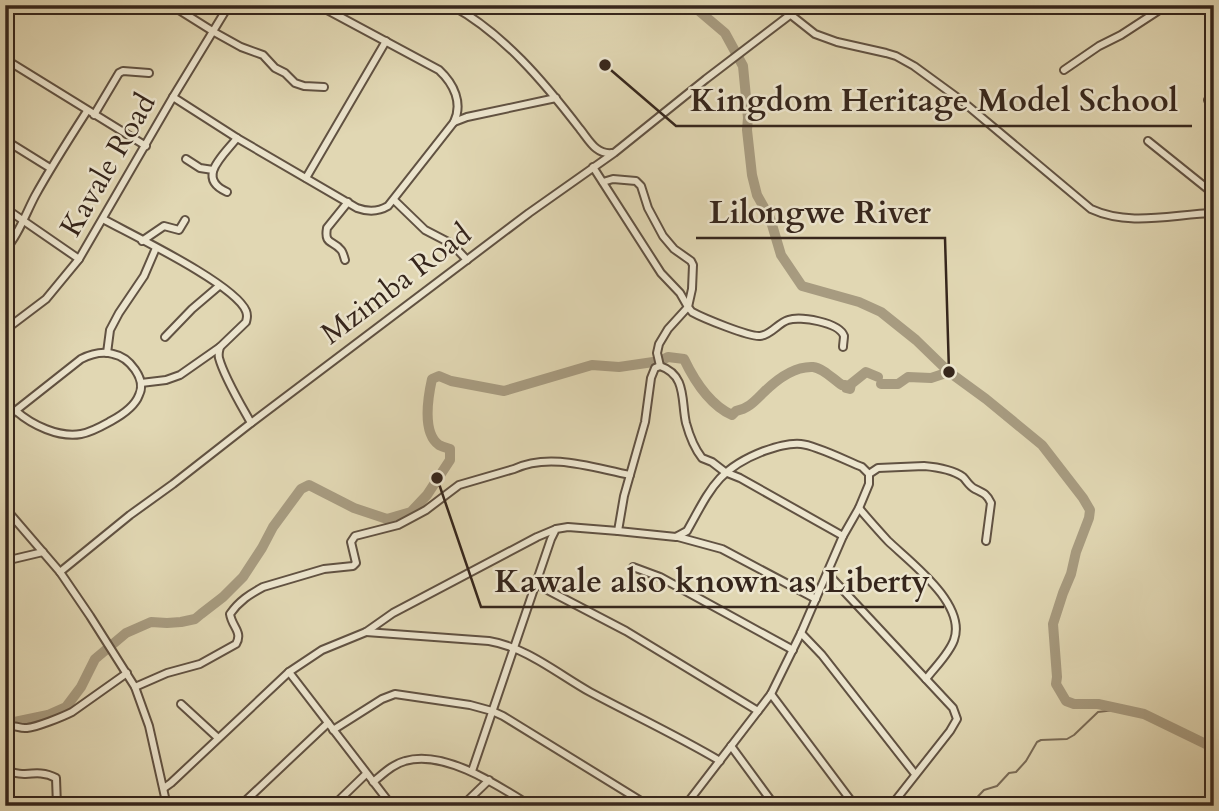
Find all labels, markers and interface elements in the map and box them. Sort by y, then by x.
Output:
callout: Kingdom Heritage Model School [676,73,1192,126]
text: Kingdom Heritage Model School [690,79,1178,123]
street label: Kavale Road [51,86,165,244]
callout: Lilongwe River [696,185,945,238]
text: Lilongwe River [709,191,931,235]
street label: Mzimba Road [312,214,480,354]
callout: Kawale also known as Liberty [481,554,944,607]
text: Kawale also known as Liberty [494,560,930,604]

